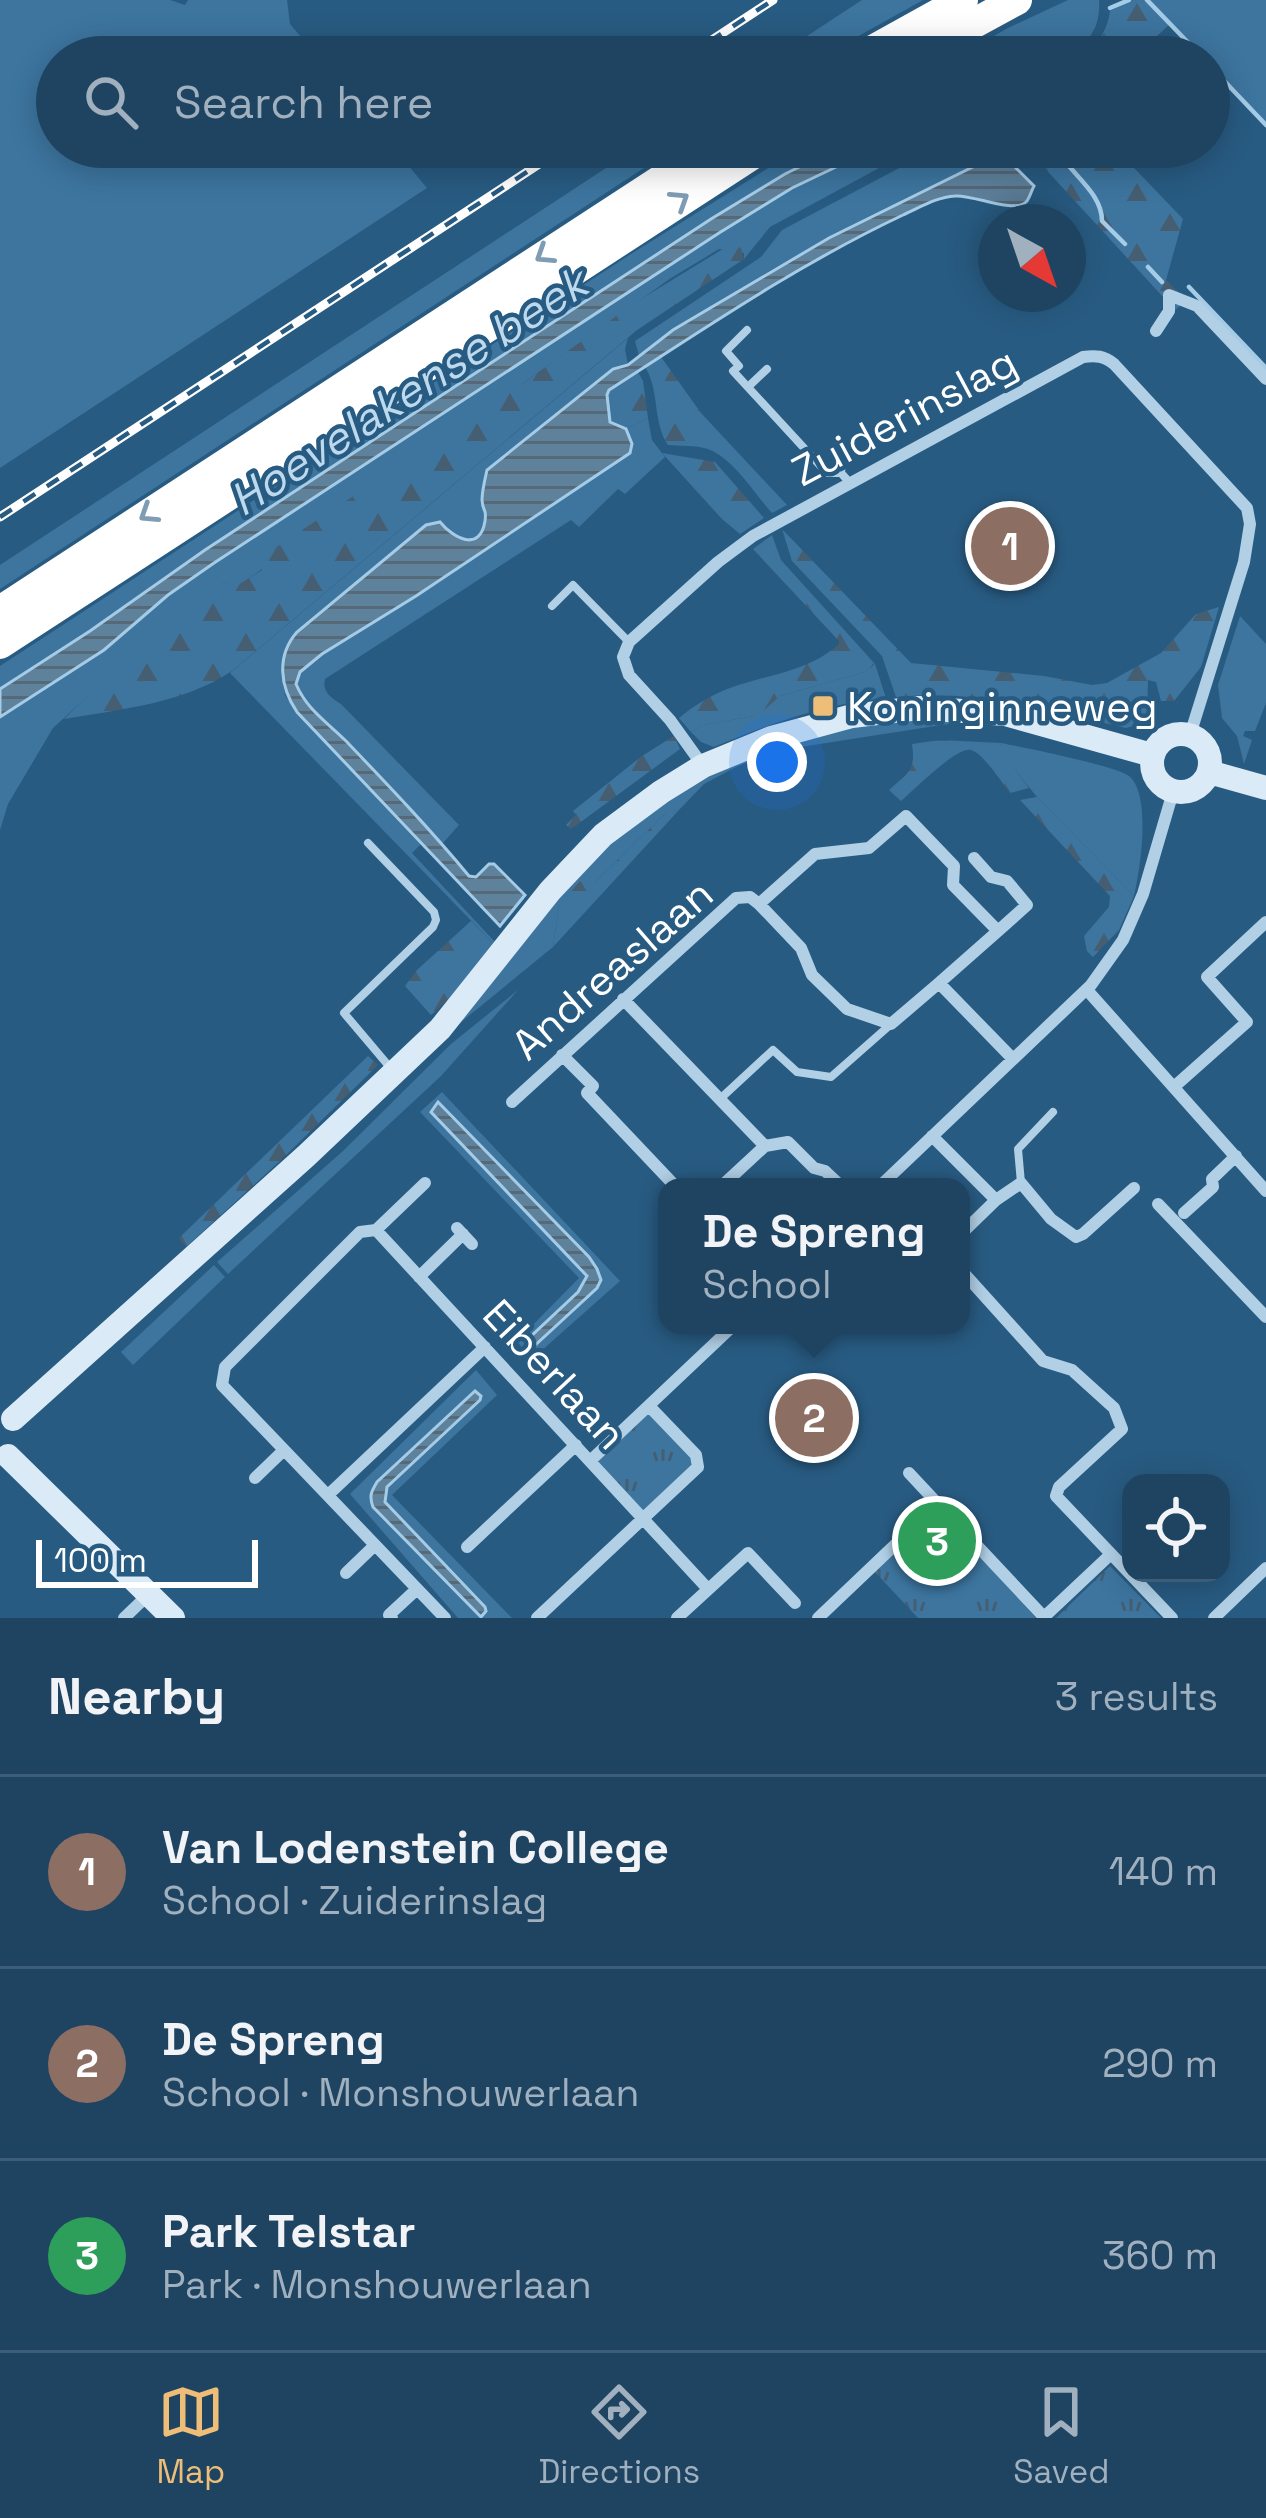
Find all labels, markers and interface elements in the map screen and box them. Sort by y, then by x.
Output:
search box [36,36,1230,168]
icon: search [78,69,144,135]
text: Search here [174,74,433,131]
one-way arrow [667,192,689,215]
north arrow [978,204,1086,312]
one-way arrow [536,240,558,262]
water label: Hoevelakense beek [218,252,602,528]
street label: Zuiderinslag [783,335,1026,498]
one-way arrow [139,499,161,521]
pin: 1 [971,501,1049,591]
place label: Koninginneweg [847,680,1158,733]
marker: Koninginneweg [810,693,836,719]
your location [747,732,807,792]
street label: Andreaslaan [501,867,724,1071]
popup [658,1178,970,1334]
text: De Spreng [703,1203,925,1260]
text: School [703,1260,832,1309]
street label: Eiberlaan [472,1288,637,1460]
pin: 2 [775,1373,853,1463]
map controls [1122,1474,1230,1582]
button: locate [1122,1474,1230,1582]
pin: 3 [898,1496,976,1586]
scale bar [36,1534,258,1587]
text: 100 m [54,1540,147,1582]
text: Nearby [48,1664,225,1729]
text: 3 results [1055,1672,1218,1721]
text: Van Lodenstein College [162,1819,669,1876]
text: 1 [78,1847,96,1896]
text: 140 m [1109,1847,1218,1896]
text: School · Zuiderinslag [162,1876,547,1925]
text: De Spreng [162,2011,385,2068]
text: 2 [75,2039,99,2088]
text: 290 m [1102,2039,1218,2088]
text: School · Monshouwerlaan [162,2068,639,2117]
text: Park Telstar [162,2203,416,2260]
text: 3 [75,2231,99,2280]
text: 360 m [1102,2231,1218,2280]
text: Park · Monshouwerlaan [162,2260,592,2309]
tab: Map [157,2379,225,2493]
tab: Directions [538,2379,700,2493]
tab: Saved [1013,2379,1109,2493]

